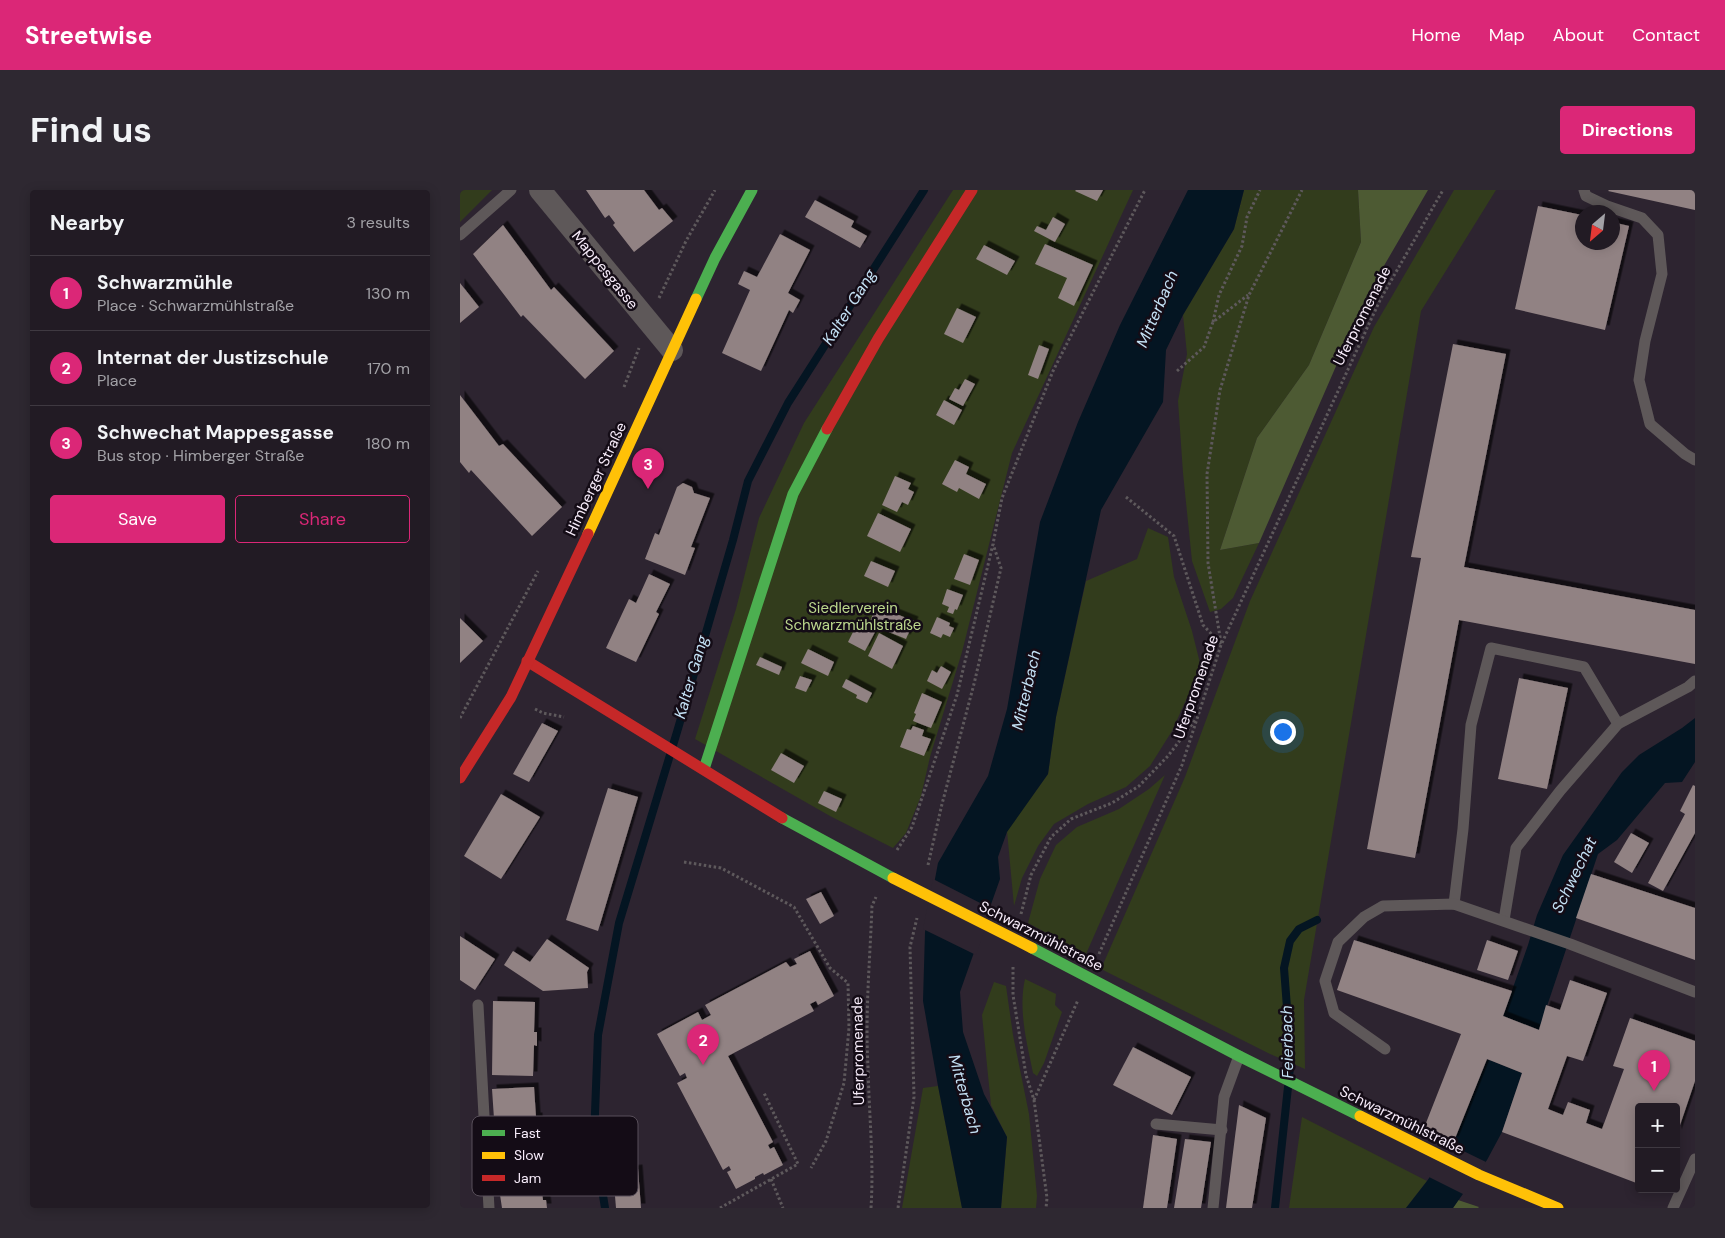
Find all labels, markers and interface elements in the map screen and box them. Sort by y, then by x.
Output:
text: Streetwise [25,20,152,51]
text: Home [1411,23,1461,47]
text: Map [1489,23,1525,47]
text: About [1553,23,1604,47]
text: Contact [1632,23,1700,47]
button: Directions [1560,106,1695,154]
text: Find us [30,107,152,153]
north arrow [1575,205,1620,250]
text: Nearby [50,209,124,237]
text: 3 results [347,212,410,233]
street label: Mappesgasse [567,227,643,313]
street label: Uferpromenade [1328,263,1396,369]
water label: Kalter Gang [817,264,881,349]
water label: Mitterbach [1131,267,1183,351]
text: Schwarzmühle [97,270,233,295]
text: 1 [63,283,69,304]
text: 130 m [366,283,410,304]
text: Place · Schwarzmühlstraße [97,295,294,316]
text: Internat der Justizschule [97,345,329,370]
text: 2 [61,358,71,379]
text: 170 m [367,358,410,379]
text: Place [97,370,137,391]
street label: Himberger Straße [561,419,631,539]
text: Schwechat Mappesgasse [97,420,334,445]
text: 3 [61,433,71,454]
text: 180 m [366,433,410,454]
text: Bus stop · Himberger Straße [97,445,304,466]
pin: 3 [632,448,664,489]
button: Save [50,495,225,543]
button: Share [235,495,410,543]
park label: Siedlerverein Schwarzmühlstraße [785,598,921,635]
water label: Kalter Gang [669,632,713,721]
street label: Uferpromenade [1169,632,1223,742]
water label: Mitterbach [1007,648,1045,732]
your location [1270,719,1296,745]
water label: Schwechat [1547,833,1602,917]
street label: Schwarzmühlstraße [976,896,1106,976]
street label: Uferpromenade [847,996,869,1106]
water label: Feierbach [1276,1005,1298,1079]
pin: 2 [687,1024,719,1065]
pin: 1 [1638,1050,1670,1091]
water label: Mitterbach [944,1052,986,1136]
street label: Schwarzmühlstraße [1336,1081,1468,1159]
map controls [1635,1103,1680,1193]
button: + [1635,1103,1680,1148]
legend [472,1116,638,1196]
text: Fast [514,1124,541,1142]
text: Slow [514,1146,544,1164]
button: − [1635,1148,1680,1193]
text: Jam [514,1169,541,1187]

